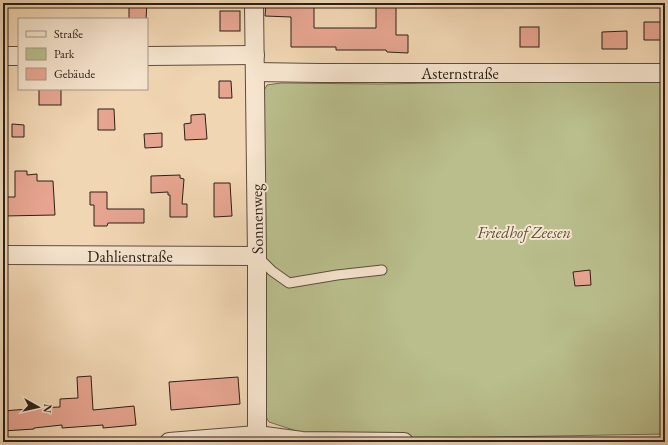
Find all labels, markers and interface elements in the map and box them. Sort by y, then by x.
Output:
legend [18,18,148,90]
text: Straße [54,26,83,42]
text: Park [54,46,75,62]
street label: Asternstraße [420,63,499,84]
text: Gebäude [54,66,96,82]
street label: Sonnenweg [246,183,268,254]
park label: Friedhof Zeesen [476,222,571,243]
street label: Dahlienstraße [87,246,173,267]
north arrow [18,387,58,427]
text: N [40,403,55,414]

